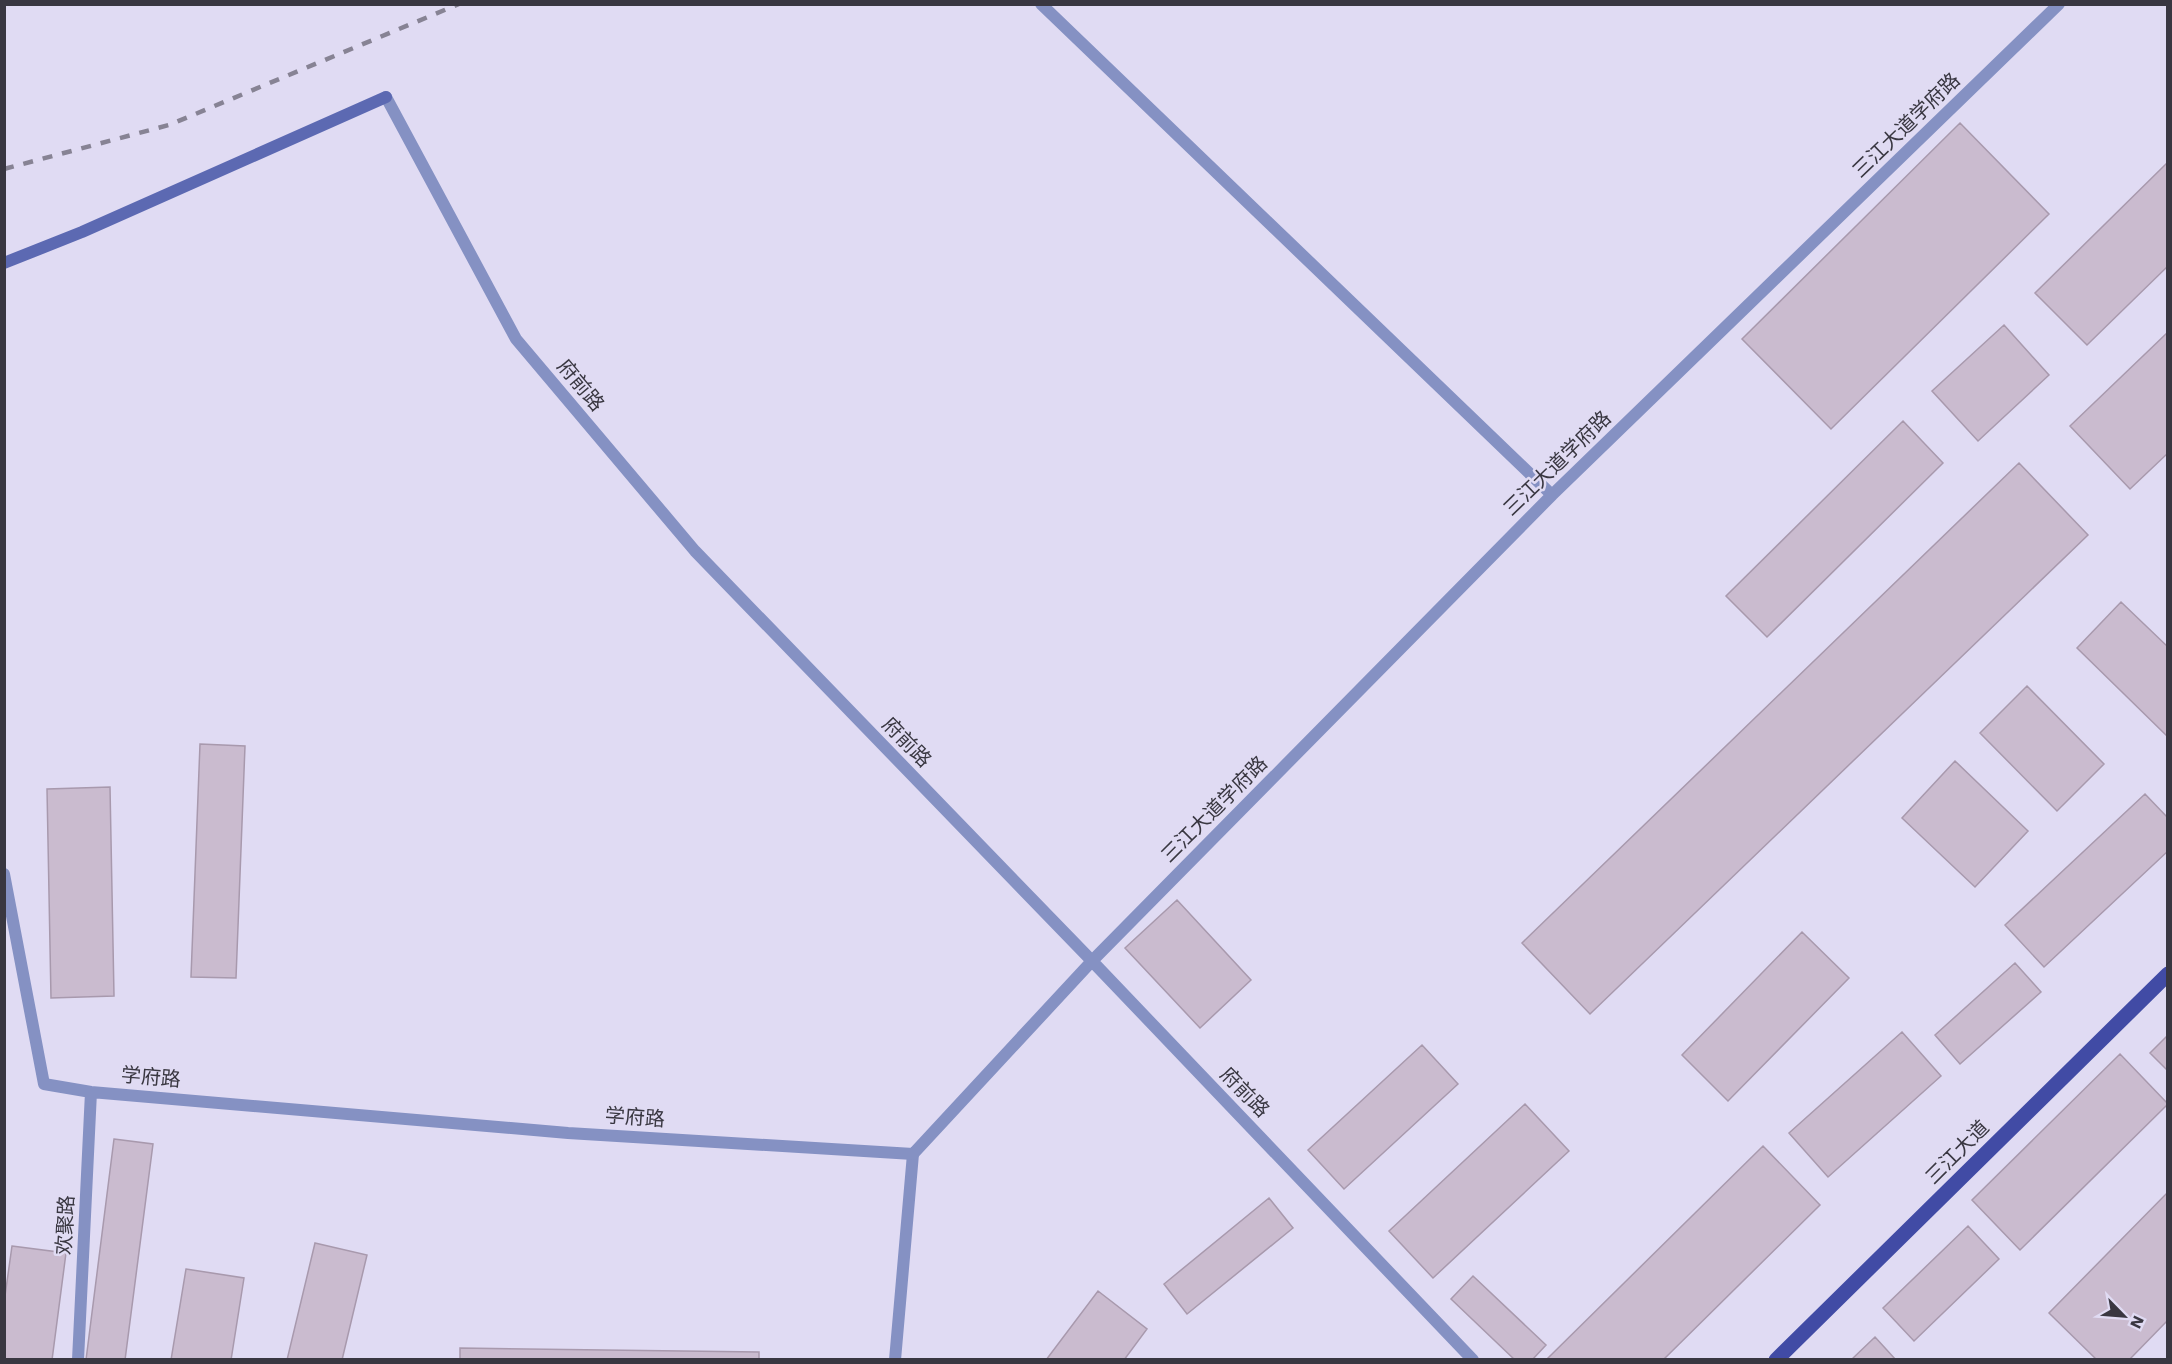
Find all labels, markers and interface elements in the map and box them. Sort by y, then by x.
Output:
street label: 三江大道学府路 [1847,68,1965,182]
street label: 府前路 [553,354,609,416]
street label: 三江大道学府路 [1498,406,1616,520]
street label: 府前路 [878,712,936,772]
street label: 三江大道学府路 [1156,751,1272,867]
street label: 学府路 [120,1062,182,1092]
street label: 府前路 [1216,1062,1274,1122]
street label: 学府路 [604,1103,666,1131]
street label: 三江大道 [1920,1115,1994,1189]
street label: 欢聚路 [51,1194,79,1256]
north arrow [2094,1286,2154,1346]
text: N [2126,1313,2148,1332]

